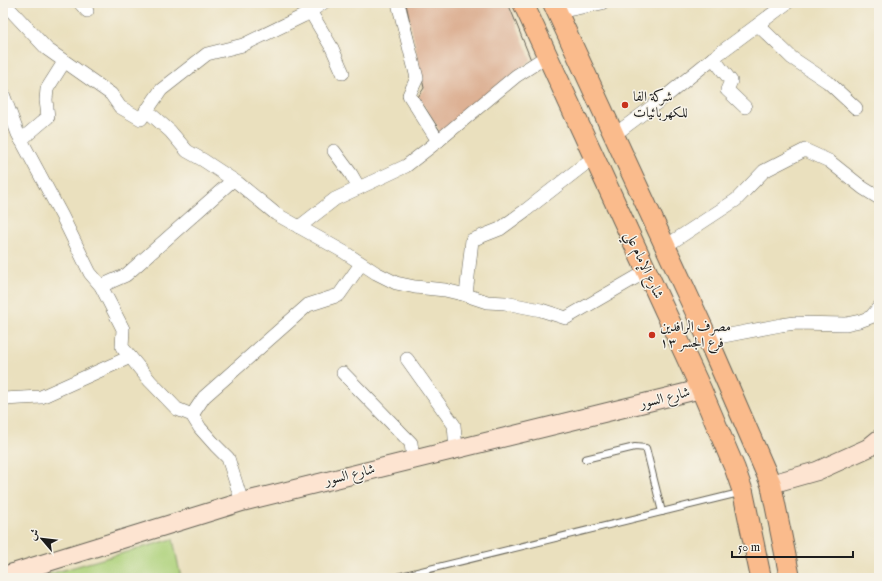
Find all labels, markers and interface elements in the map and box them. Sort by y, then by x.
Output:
place label: شركة الفا للكهربائيات [633,88,688,122]
marker: شركة الفا للكهربائيات [620,100,630,110]
street label: شارع الإمام علي [618,228,667,303]
place label: مصرف الرافدين فرع الجسر ١٣ [660,318,731,354]
marker: مصرف الرافدين فرع الجسر ١٣ [647,330,657,340]
street label: شارع السور [636,383,693,415]
street label: شارع السور [321,460,378,492]
north arrow [22,519,62,559]
text: ش [25,527,43,543]
scale bar [732,533,853,559]
text: 50 m [738,540,760,555]

